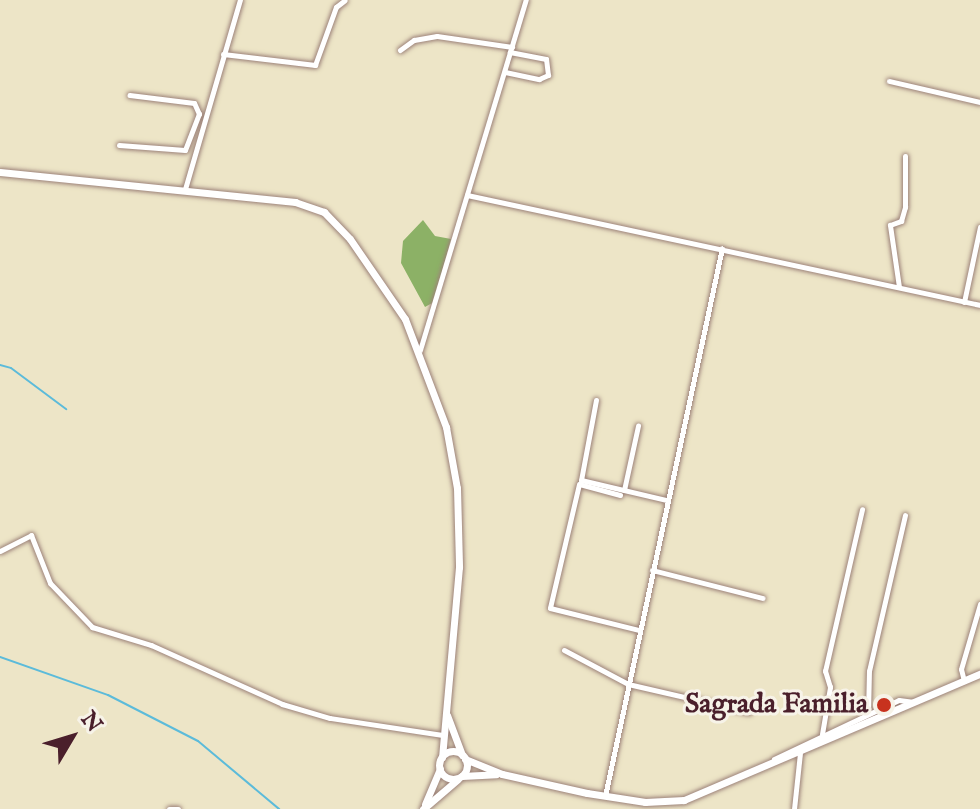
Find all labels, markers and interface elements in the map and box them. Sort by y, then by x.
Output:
place label: Sagrada Familia [685,688,868,722]
marker: Sagrada Familia [875,696,893,714]
north arrow [32,697,112,777]
text: N [74,706,108,738]

